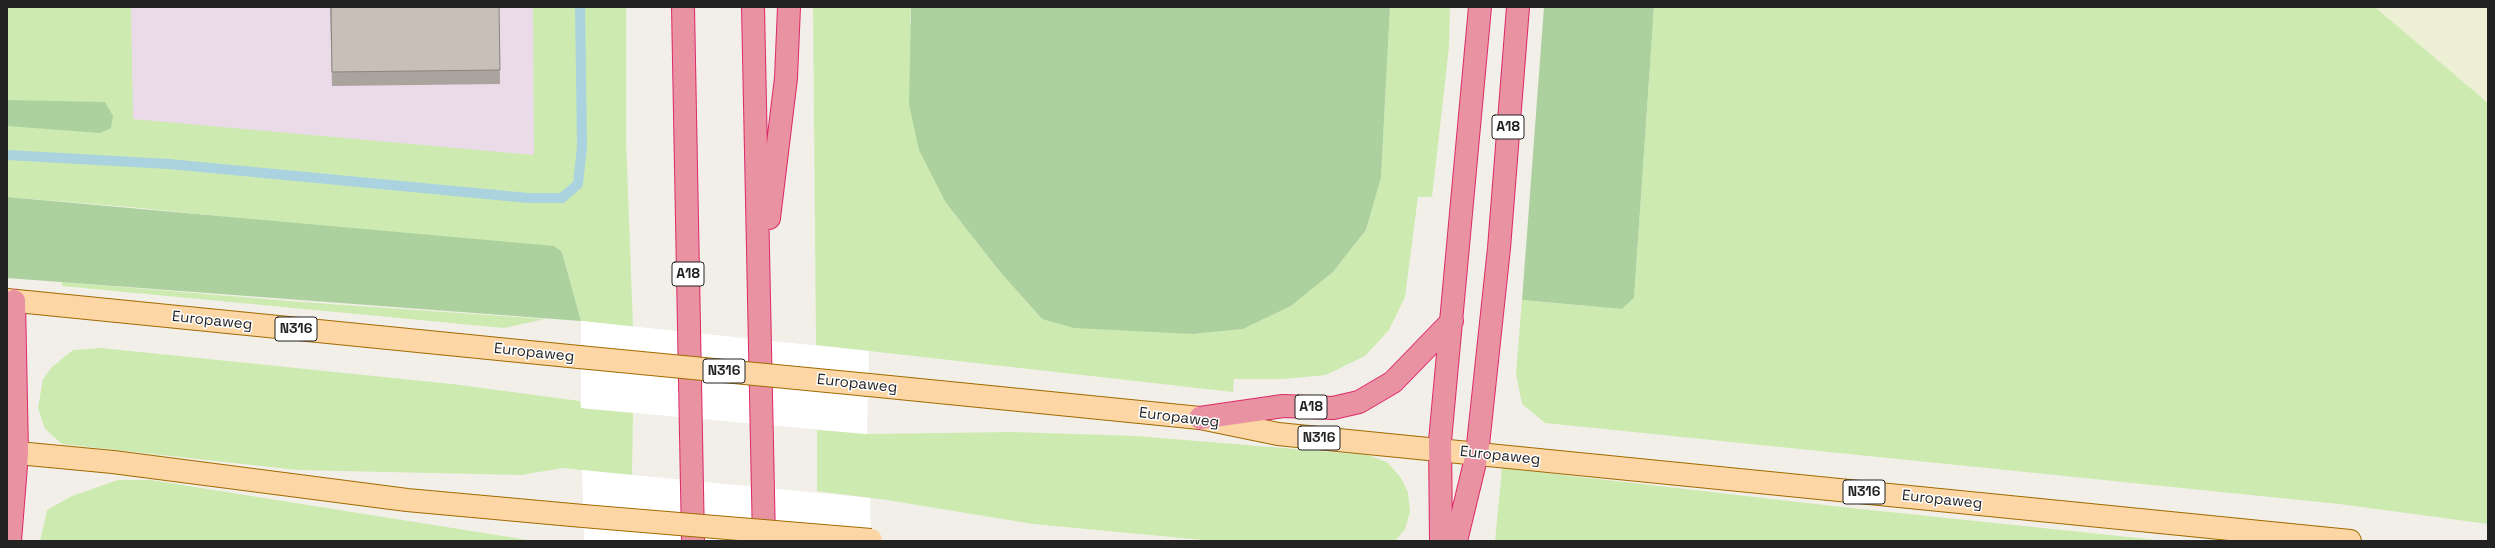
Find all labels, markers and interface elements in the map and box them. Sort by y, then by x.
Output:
road number: A18 [1492,115,1524,139]
road number: A18 [672,262,704,286]
street label: Europaweg [171,308,253,334]
road number: N316 [275,317,317,341]
street label: Europaweg [493,340,575,366]
road number: N316 [703,359,745,383]
street label: Europaweg [816,371,898,397]
road number: A18 [1295,395,1327,419]
street label: Europaweg [1138,404,1220,432]
road number: N316 [1298,426,1340,450]
street label: Europaweg [1459,443,1541,469]
road number: N316 [1843,480,1885,504]
street label: Europaweg [1901,487,1983,513]

